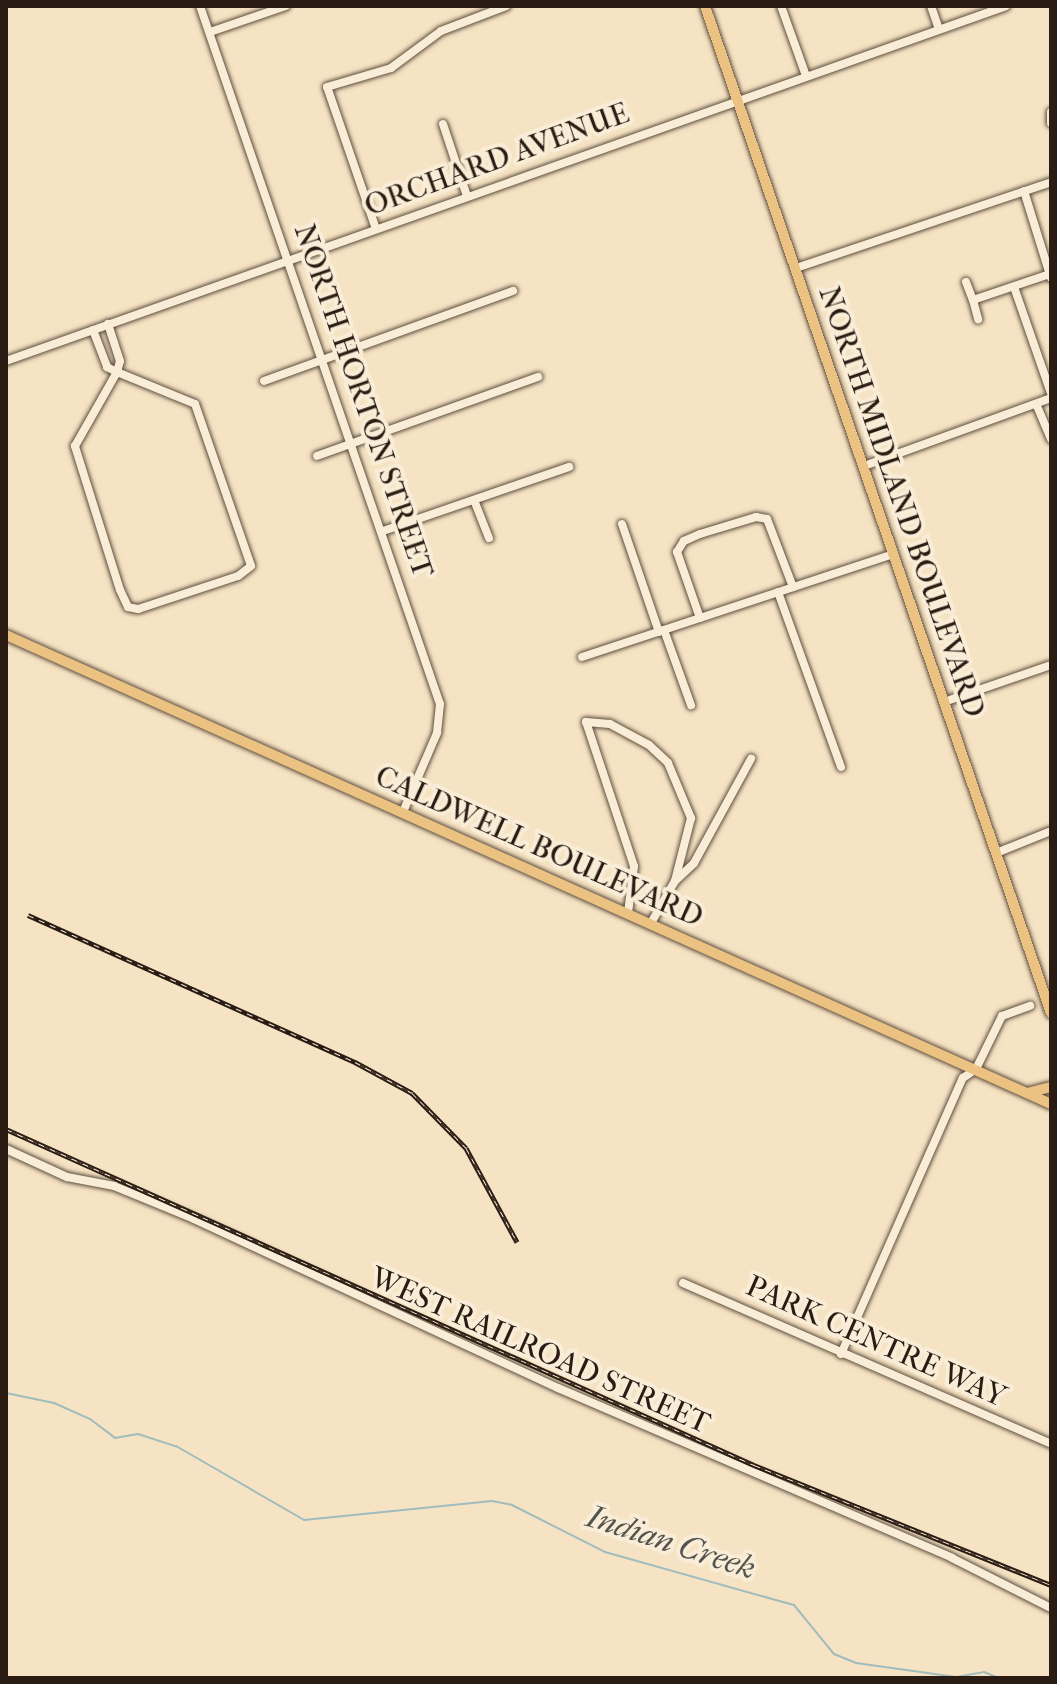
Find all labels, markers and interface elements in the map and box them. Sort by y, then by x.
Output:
street label: ORCHARD AVENUE [360,95,634,225]
street label: NORTH HORTON STREET [285,219,441,583]
street label: NORTH MIDLAND BOULEVARD [810,282,992,722]
street label: CALDWELL BOULEVARD [370,758,708,936]
street label: WEST RAILROAD STREET [365,1260,715,1442]
street label: PARK CENTRE WAY [740,1268,1012,1416]
water label: Indian Creek [582,1498,760,1588]

